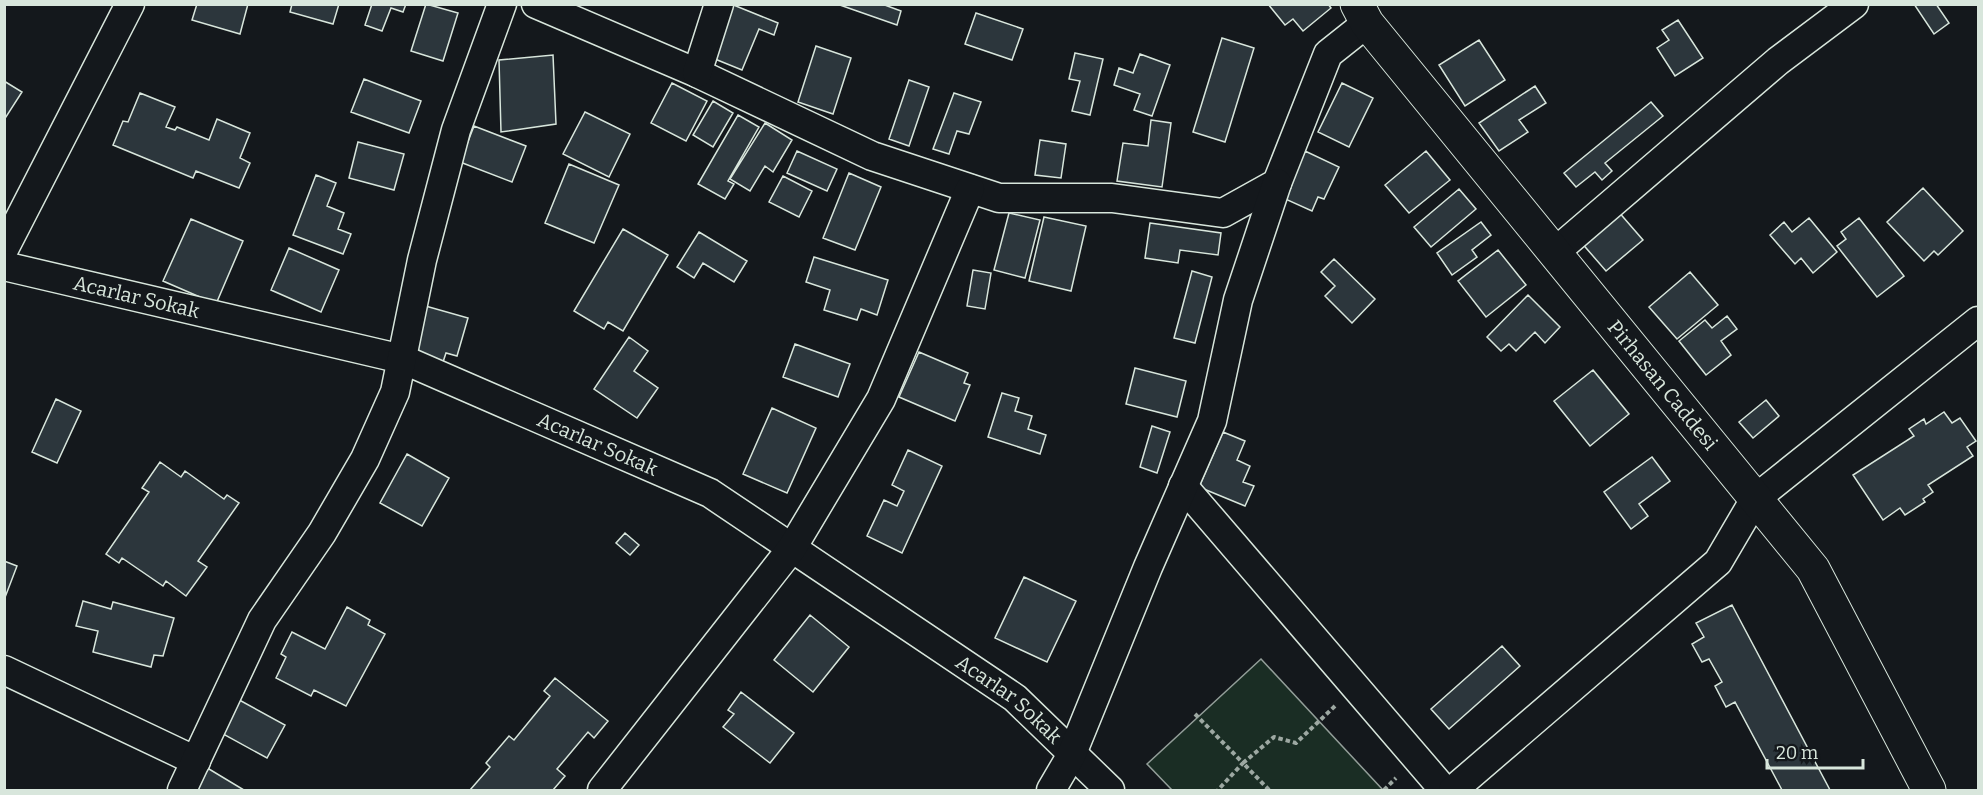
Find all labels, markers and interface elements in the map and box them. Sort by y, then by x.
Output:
street label: Acarlar Sokak [71,271,202,323]
street label: Pirhasan Caddesi [1603,315,1723,455]
street label: Acarlar Sokak [534,407,662,481]
street label: Acarlar Sokak [951,650,1067,749]
scale bar [1767,732,1863,770]
text: 20 m [1776,742,1818,764]

